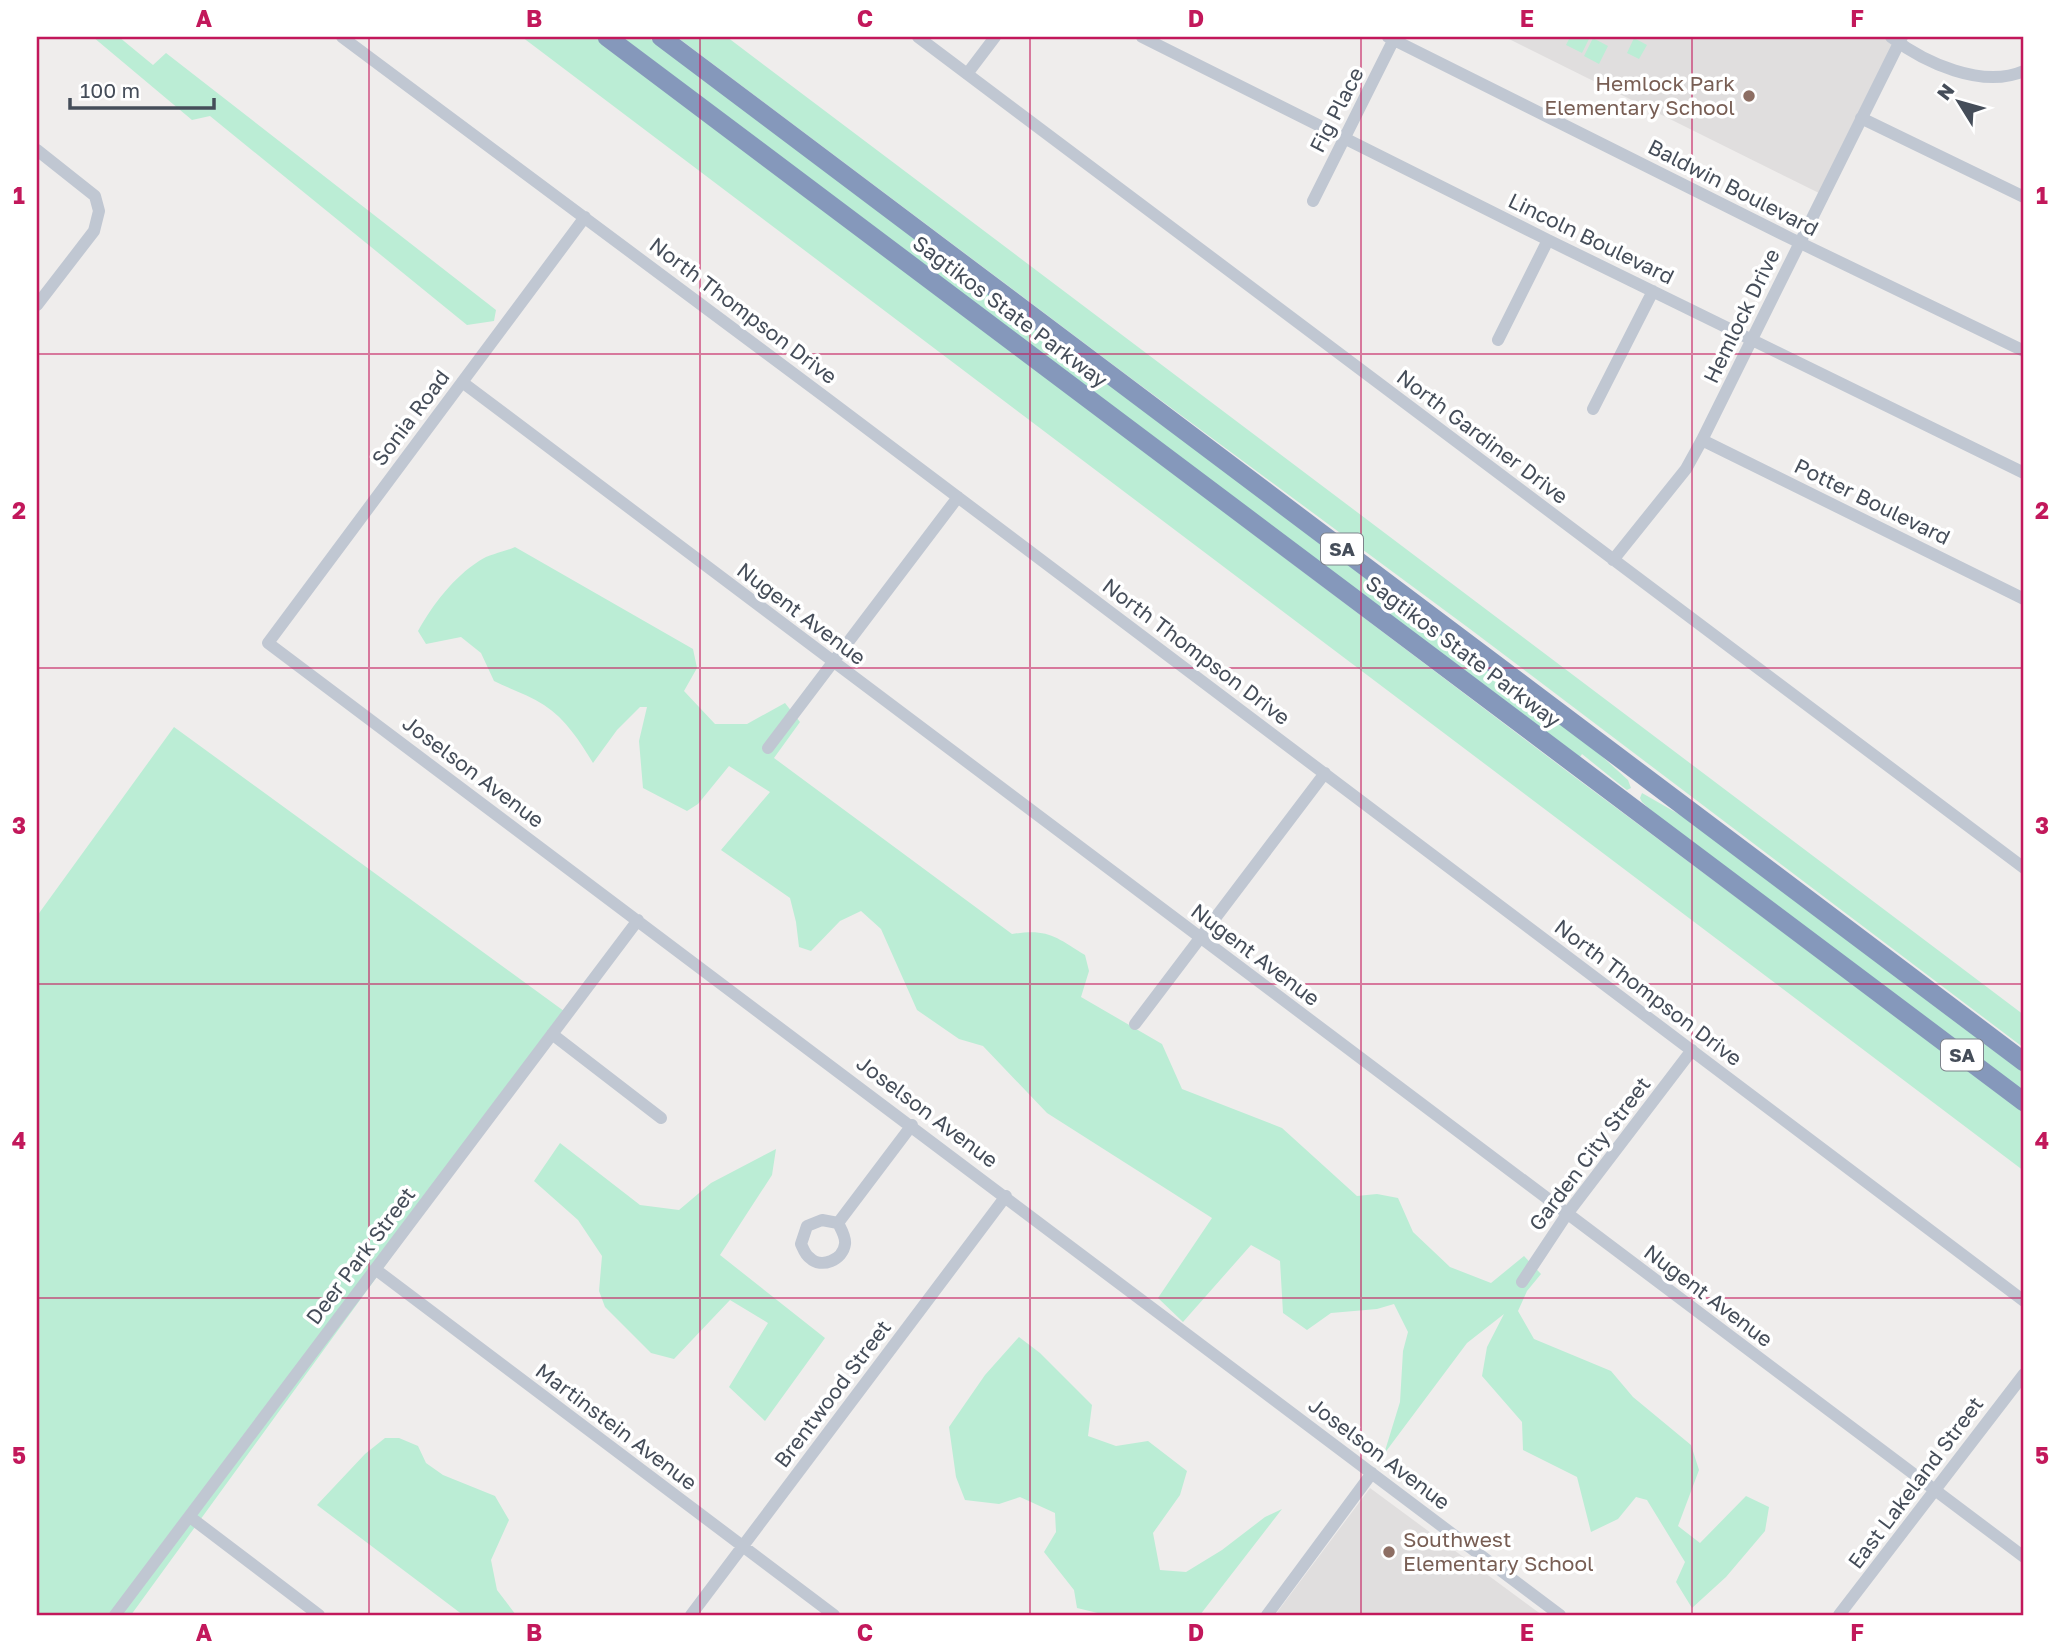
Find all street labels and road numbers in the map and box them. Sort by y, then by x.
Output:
street label: Fig Place [1304,63,1369,157]
street label: Baldwin Boulevard [1644,133,1823,241]
street label: Lincoln Boulevard [1504,187,1678,289]
street label: Sagtikos State Parkway [908,229,1113,393]
street label: North Thompson Drive [645,231,842,389]
street label: Hemlock Drive [1697,244,1785,387]
street label: North Gardiner Drive [1392,363,1573,509]
street label: Sonia Road [366,364,455,470]
street label: Potter Boulevard [1790,452,1954,550]
road number: SA [1321,534,1363,564]
street label: Nugent Avenue [732,556,871,670]
street label: Sagtikos State Parkway [1361,569,1566,733]
street label: North Thompson Drive [1098,572,1295,730]
street label: Joselson Avenue [398,710,549,833]
street label: Nugent Avenue [1186,897,1325,1011]
street label: North Thompson Drive [1550,913,1747,1071]
road number: SA [1941,1040,1983,1070]
street label: Joselson Avenue [852,1050,1003,1173]
street label: Garden City Street [1523,1071,1655,1235]
street label: Deer Park Street [300,1182,420,1329]
street label: Nugent Avenue [1639,1238,1778,1352]
street label: Brentwood Street [768,1315,896,1472]
street label: Martinstein Avenue [531,1357,702,1495]
street label: East Lakeland Street [1842,1391,1988,1574]
street label: Joselson Avenue [1304,1392,1455,1515]

